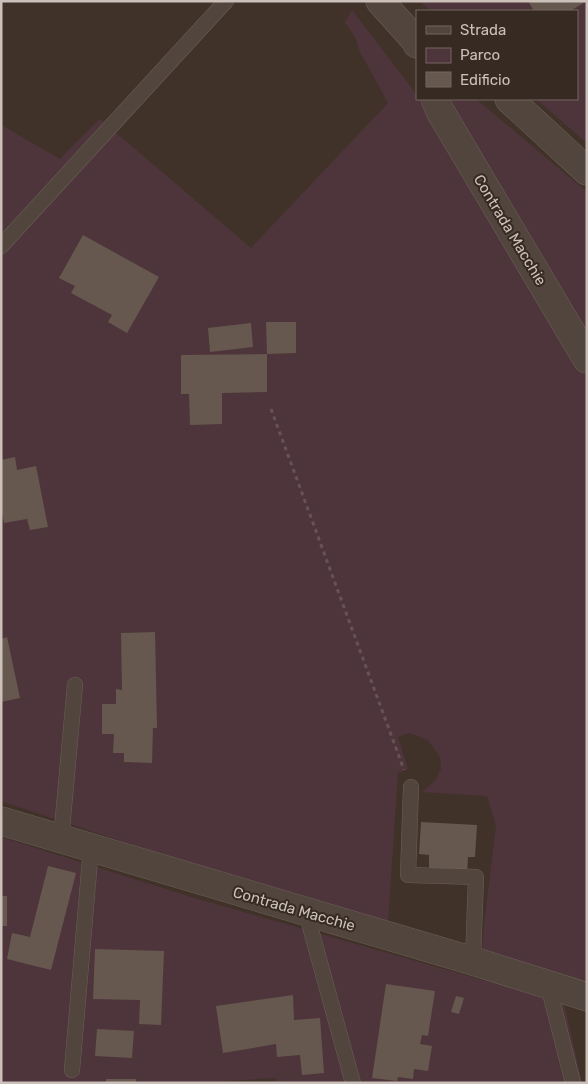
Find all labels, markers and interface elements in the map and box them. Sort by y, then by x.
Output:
legend [416,10,578,100]
text: Strada [460,21,506,39]
text: Parco [460,46,500,64]
text: Edificio [460,71,510,89]
street label: Contrada Macchie [470,171,550,289]
street label: Contrada Macchie [231,883,357,935]

